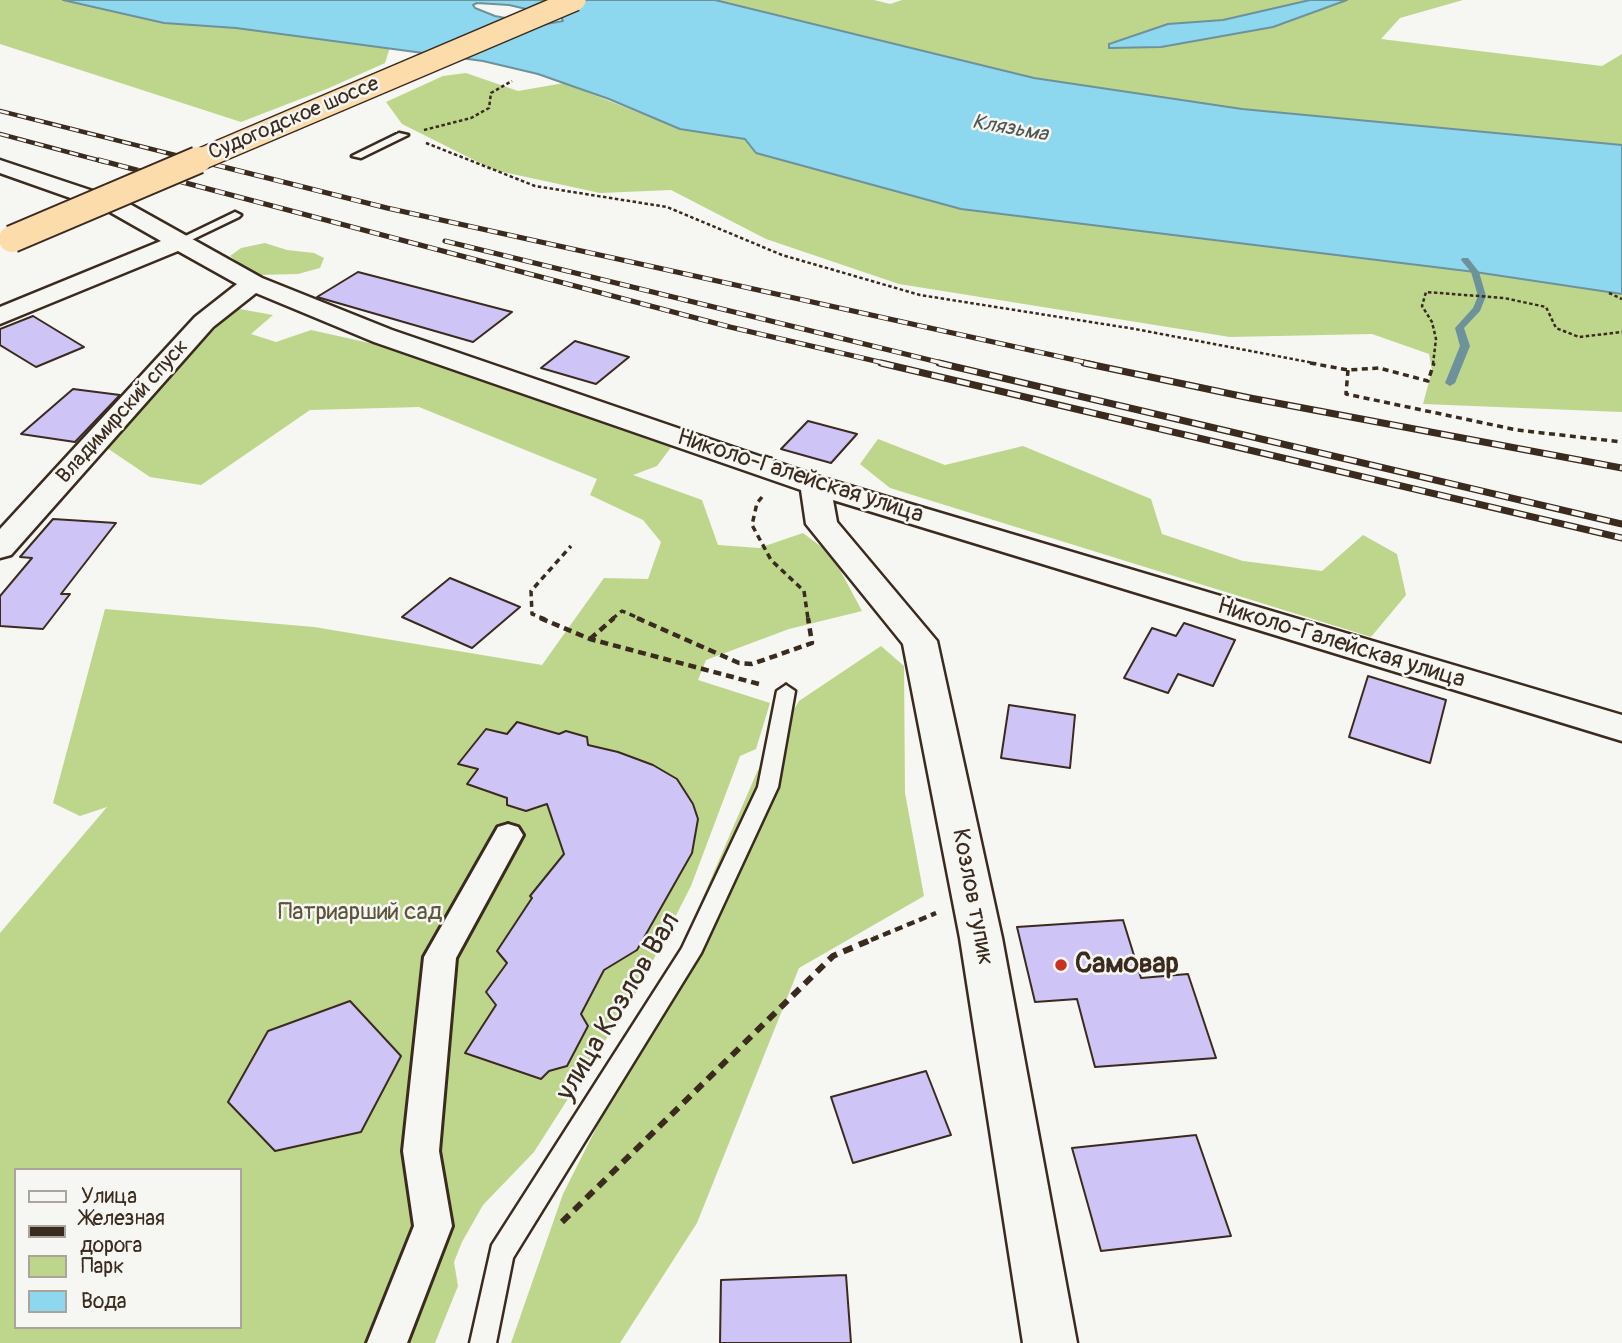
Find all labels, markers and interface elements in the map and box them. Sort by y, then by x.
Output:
street label: Судогодское шоссе [205,72,383,166]
water label: Клязьма [970,110,1050,148]
street label: Владимирский спуск [52,335,194,489]
street label: Николо-Галейская улица [673,424,927,530]
street label: Николо-Галейская улица [1214,593,1468,695]
street label: Козлов тупик [945,826,999,968]
park label: Патриарший сад [278,899,442,927]
street label: улица Козлов Вал [550,907,688,1107]
place label: Самовар [1075,948,1179,982]
marker: Самовар [1053,957,1069,973]
legend [14,1168,242,1329]
text: Улица [81,1183,137,1210]
text: Железная дорога [80,1205,165,1259]
text: Парк [81,1253,124,1280]
text: Вода [81,1288,127,1315]

